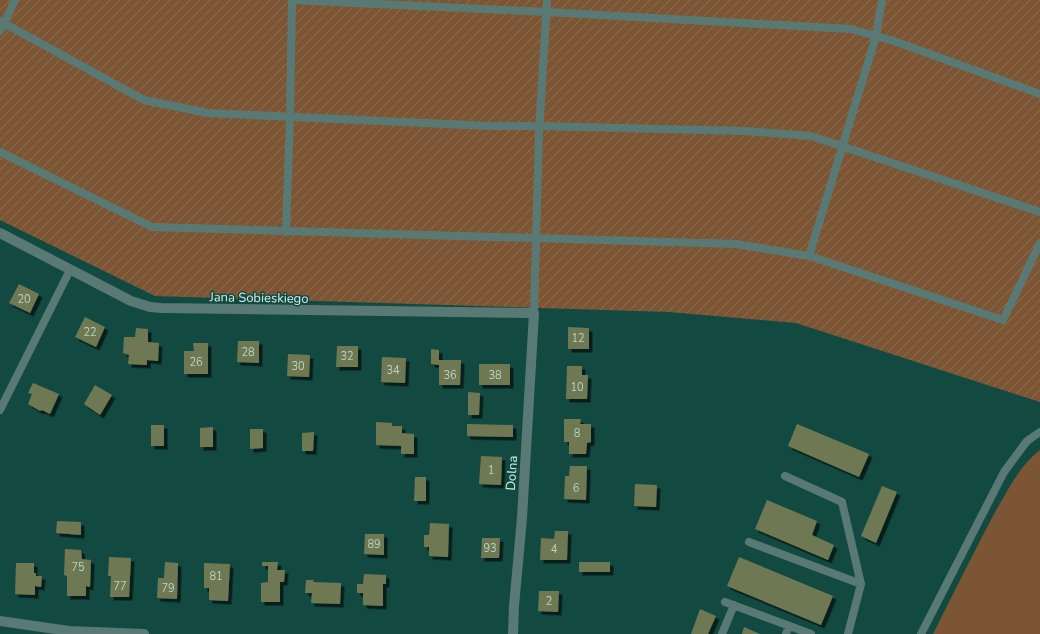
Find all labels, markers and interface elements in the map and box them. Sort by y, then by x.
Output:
street label: Jana Sobieskiego [208,288,309,308]
house number: 20 [17,292,31,307]
house number: 22 [83,325,97,340]
house number: 12 [571,331,585,346]
house number: 28 [241,345,255,360]
house number: 32 [340,349,354,364]
house number: 26 [189,355,203,370]
house number: 30 [291,359,305,374]
house number: 34 [386,363,400,378]
house number: 36 [443,368,457,383]
house number: 38 [488,368,502,383]
house number: 10 [570,380,584,395]
house number: 8 [574,426,581,441]
street label: Dolna [502,455,522,491]
house number: 1 [488,463,494,478]
house number: 6 [573,481,580,496]
house number: 89 [367,537,381,552]
house number: 93 [483,541,497,556]
house number: 4 [551,542,558,557]
house number: 75 [71,560,85,575]
house number: 81 [209,569,223,584]
house number: 77 [113,579,127,594]
house number: 79 [161,581,175,596]
house number: 2 [546,594,552,609]

